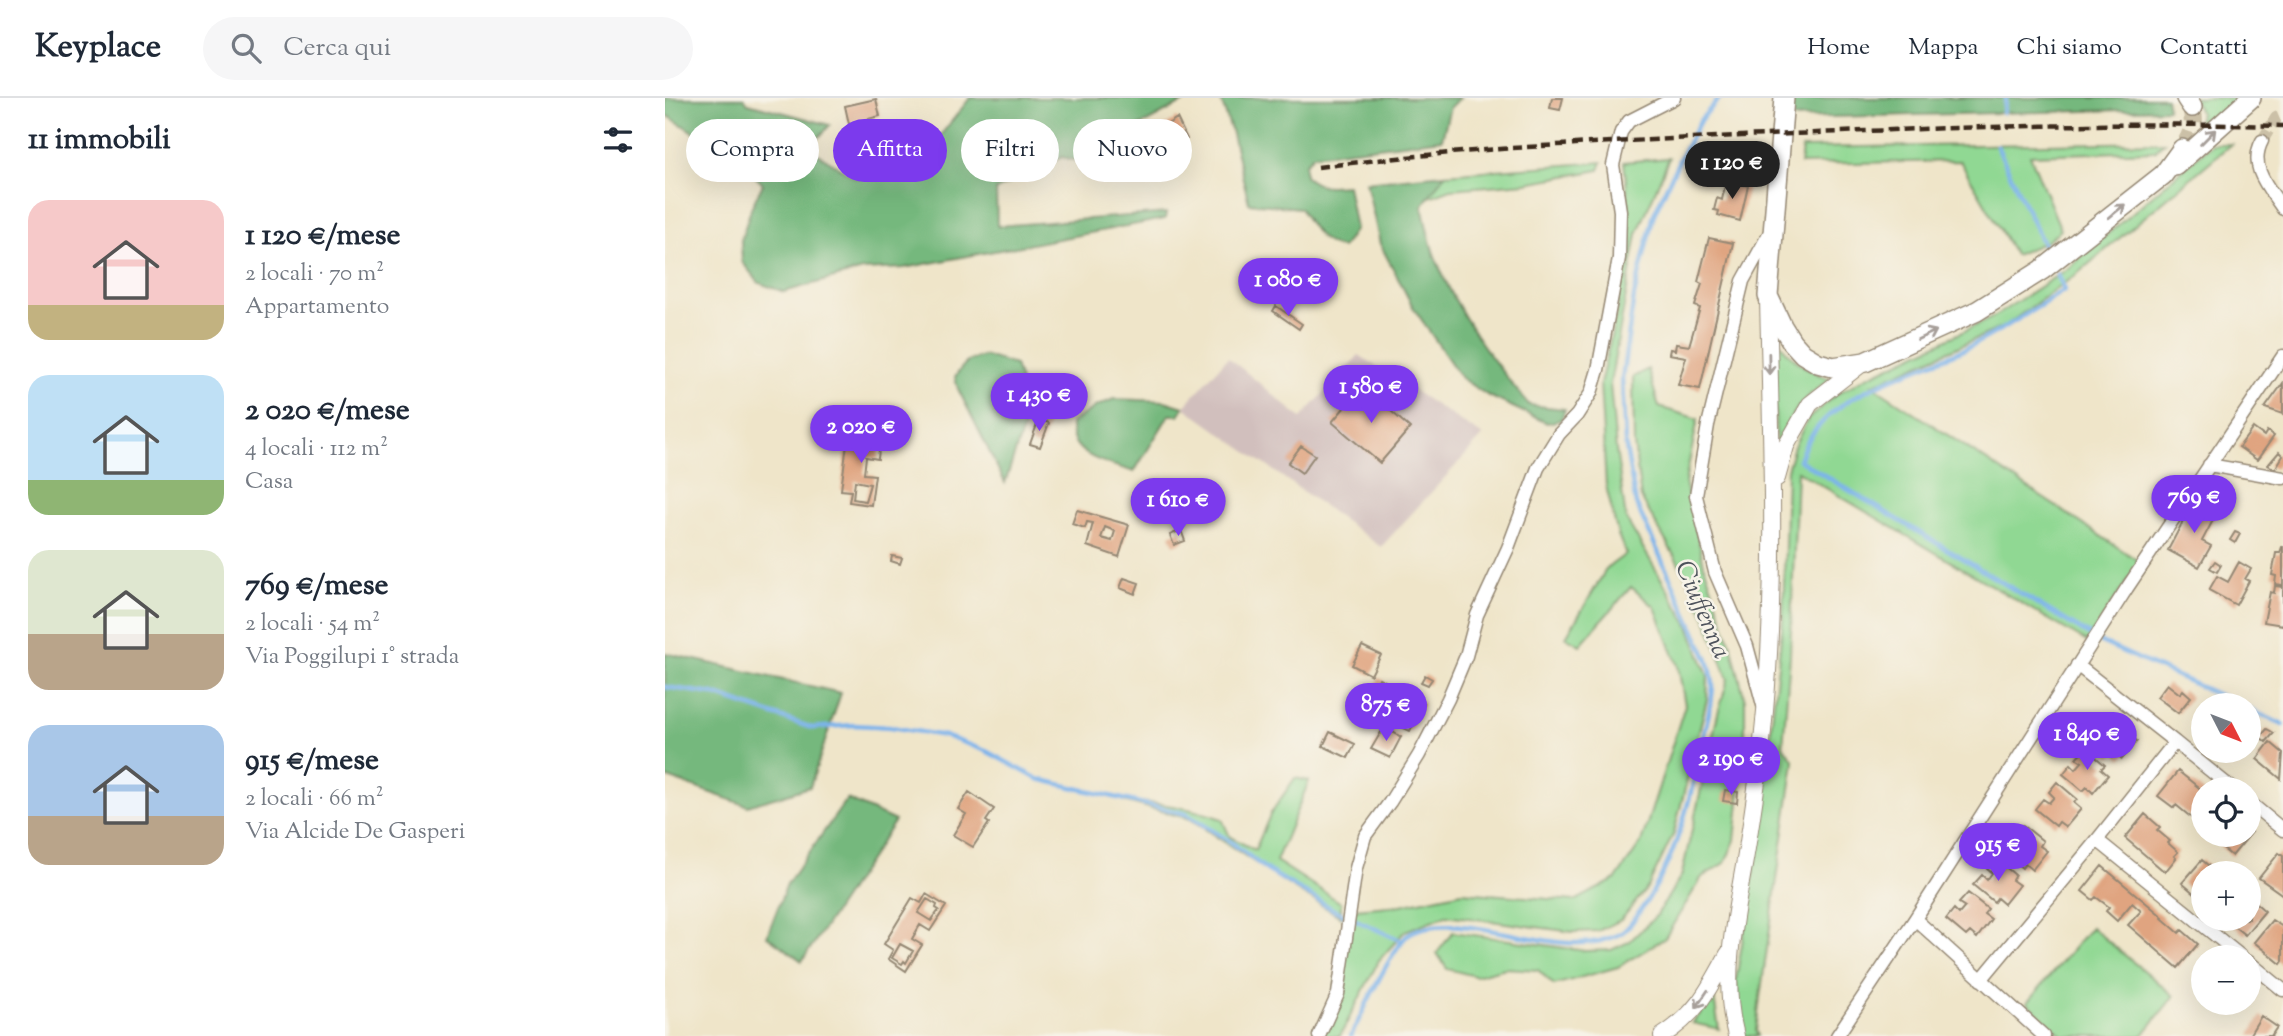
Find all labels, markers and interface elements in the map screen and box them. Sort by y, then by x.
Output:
search box [203,17,693,80]
text: Keyplace [35,24,161,72]
icon: search [227,29,265,67]
text: Cerca qui [283,30,391,67]
text: Home [1807,31,1870,65]
text: Mappa [1908,31,1979,65]
text: Chi siamo [2017,31,2122,65]
text: Contatti [2160,31,2248,65]
text: 11 immobili [28,119,171,162]
chip: Compra [686,119,819,182]
chip: Affitta [833,119,947,182]
chip: Filtri [961,119,1059,182]
chip: Nuovo [1073,119,1192,182]
icon: filters [599,121,637,159]
one-way arrow [2199,129,2216,146]
pin: 1 120 € [1667,141,1797,201]
text: 1 120 € [1701,147,1763,180]
one-way arrow [2108,203,2126,219]
text: 1 120 €/mese [245,215,401,258]
icon: home [84,228,168,312]
text: 2 locali · 70 m² [245,258,384,291]
pin: 1 080 € [1223,258,1353,318]
text: 1 080 € [1254,264,1322,297]
text: Appartamento [245,291,389,324]
one-way arrow [1916,328,1937,341]
one-way arrow [1763,352,1776,375]
pin: 1 580 € [1306,366,1436,425]
text: 1 580 € [1339,371,1403,404]
pin: 1 430 € [974,374,1104,433]
text: 1 430 € [1007,379,1071,412]
text: 2 020 €/mese [245,390,410,433]
icon: home [84,403,168,487]
pin: 2 020 € [796,406,926,465]
text: 2 020 € [826,411,896,444]
text: 4 locali · 112 m² [245,433,388,466]
text: Casa [245,466,293,499]
pin: 769 € [2145,476,2243,535]
pin: 1 610 € [1113,478,1243,538]
text: 769 € [2167,481,2221,514]
text: 1 610 € [1147,484,1209,517]
water label: Ciuffenna [1664,555,1739,665]
text: 769 €/mese [245,565,388,608]
icon: home [84,578,168,662]
text: 2 locali · 54 m² [245,608,380,641]
text: Via Poggilupi 1° strada [245,641,459,674]
pin: 875 € [1337,684,1435,743]
text: 875 € [1361,689,1411,722]
north arrow [2191,693,2261,763]
map controls [2191,693,2261,1015]
pin: 1 840 € [2022,712,2152,772]
text: 1 840 € [2054,718,2120,751]
pin: 2 190 € [1666,738,1796,797]
text: 915 €/mese [245,740,379,783]
text: 2 190 € [1698,743,1764,776]
icon: home [84,753,168,837]
button: locate [2191,777,2261,847]
text: 2 locali · 66 m² [245,783,384,816]
text: Via Alcide De Gasperi [245,816,465,849]
pin: 915 € [1949,824,2047,883]
text: 915 € [1975,829,2021,862]
button: + [2191,861,2261,931]
button: − [2191,945,2261,1015]
one-way arrow [1695,989,1709,1008]

